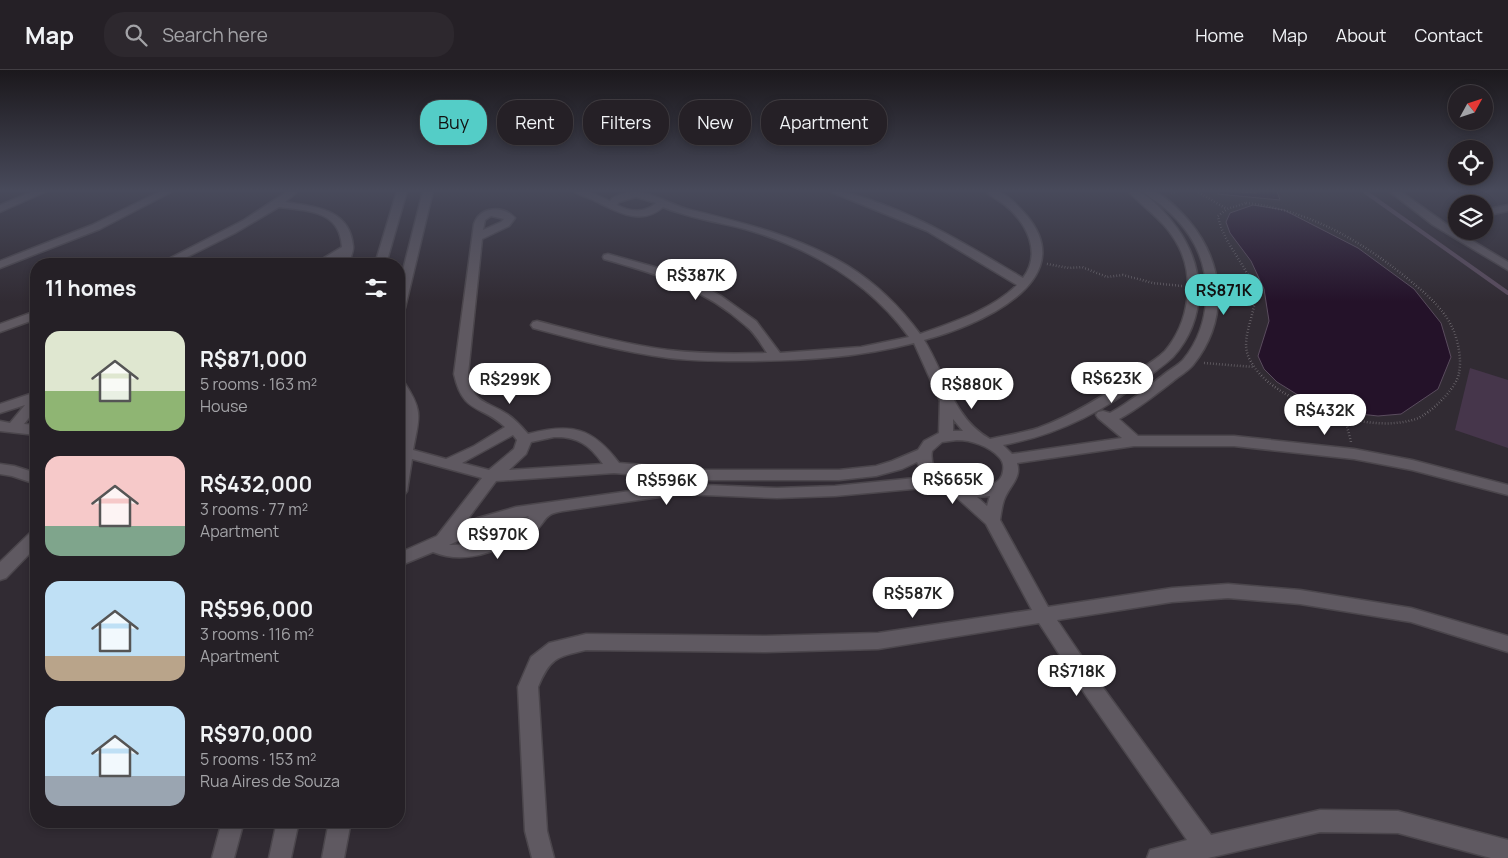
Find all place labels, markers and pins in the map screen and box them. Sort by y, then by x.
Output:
pin: R$387K [655,258,737,301]
pin: R$871K [1183,274,1265,316]
pin: R$299K [469,362,551,405]
pin: R$623K [1071,362,1153,404]
pin: R$880K [931,368,1013,410]
pin: R$432K [1284,394,1366,436]
pin: R$665K [912,462,994,505]
pin: R$596K [626,464,708,506]
pin: R$970K [457,518,539,560]
pin: R$587K [872,576,954,619]
pin: R$718K [1036,654,1118,697]

